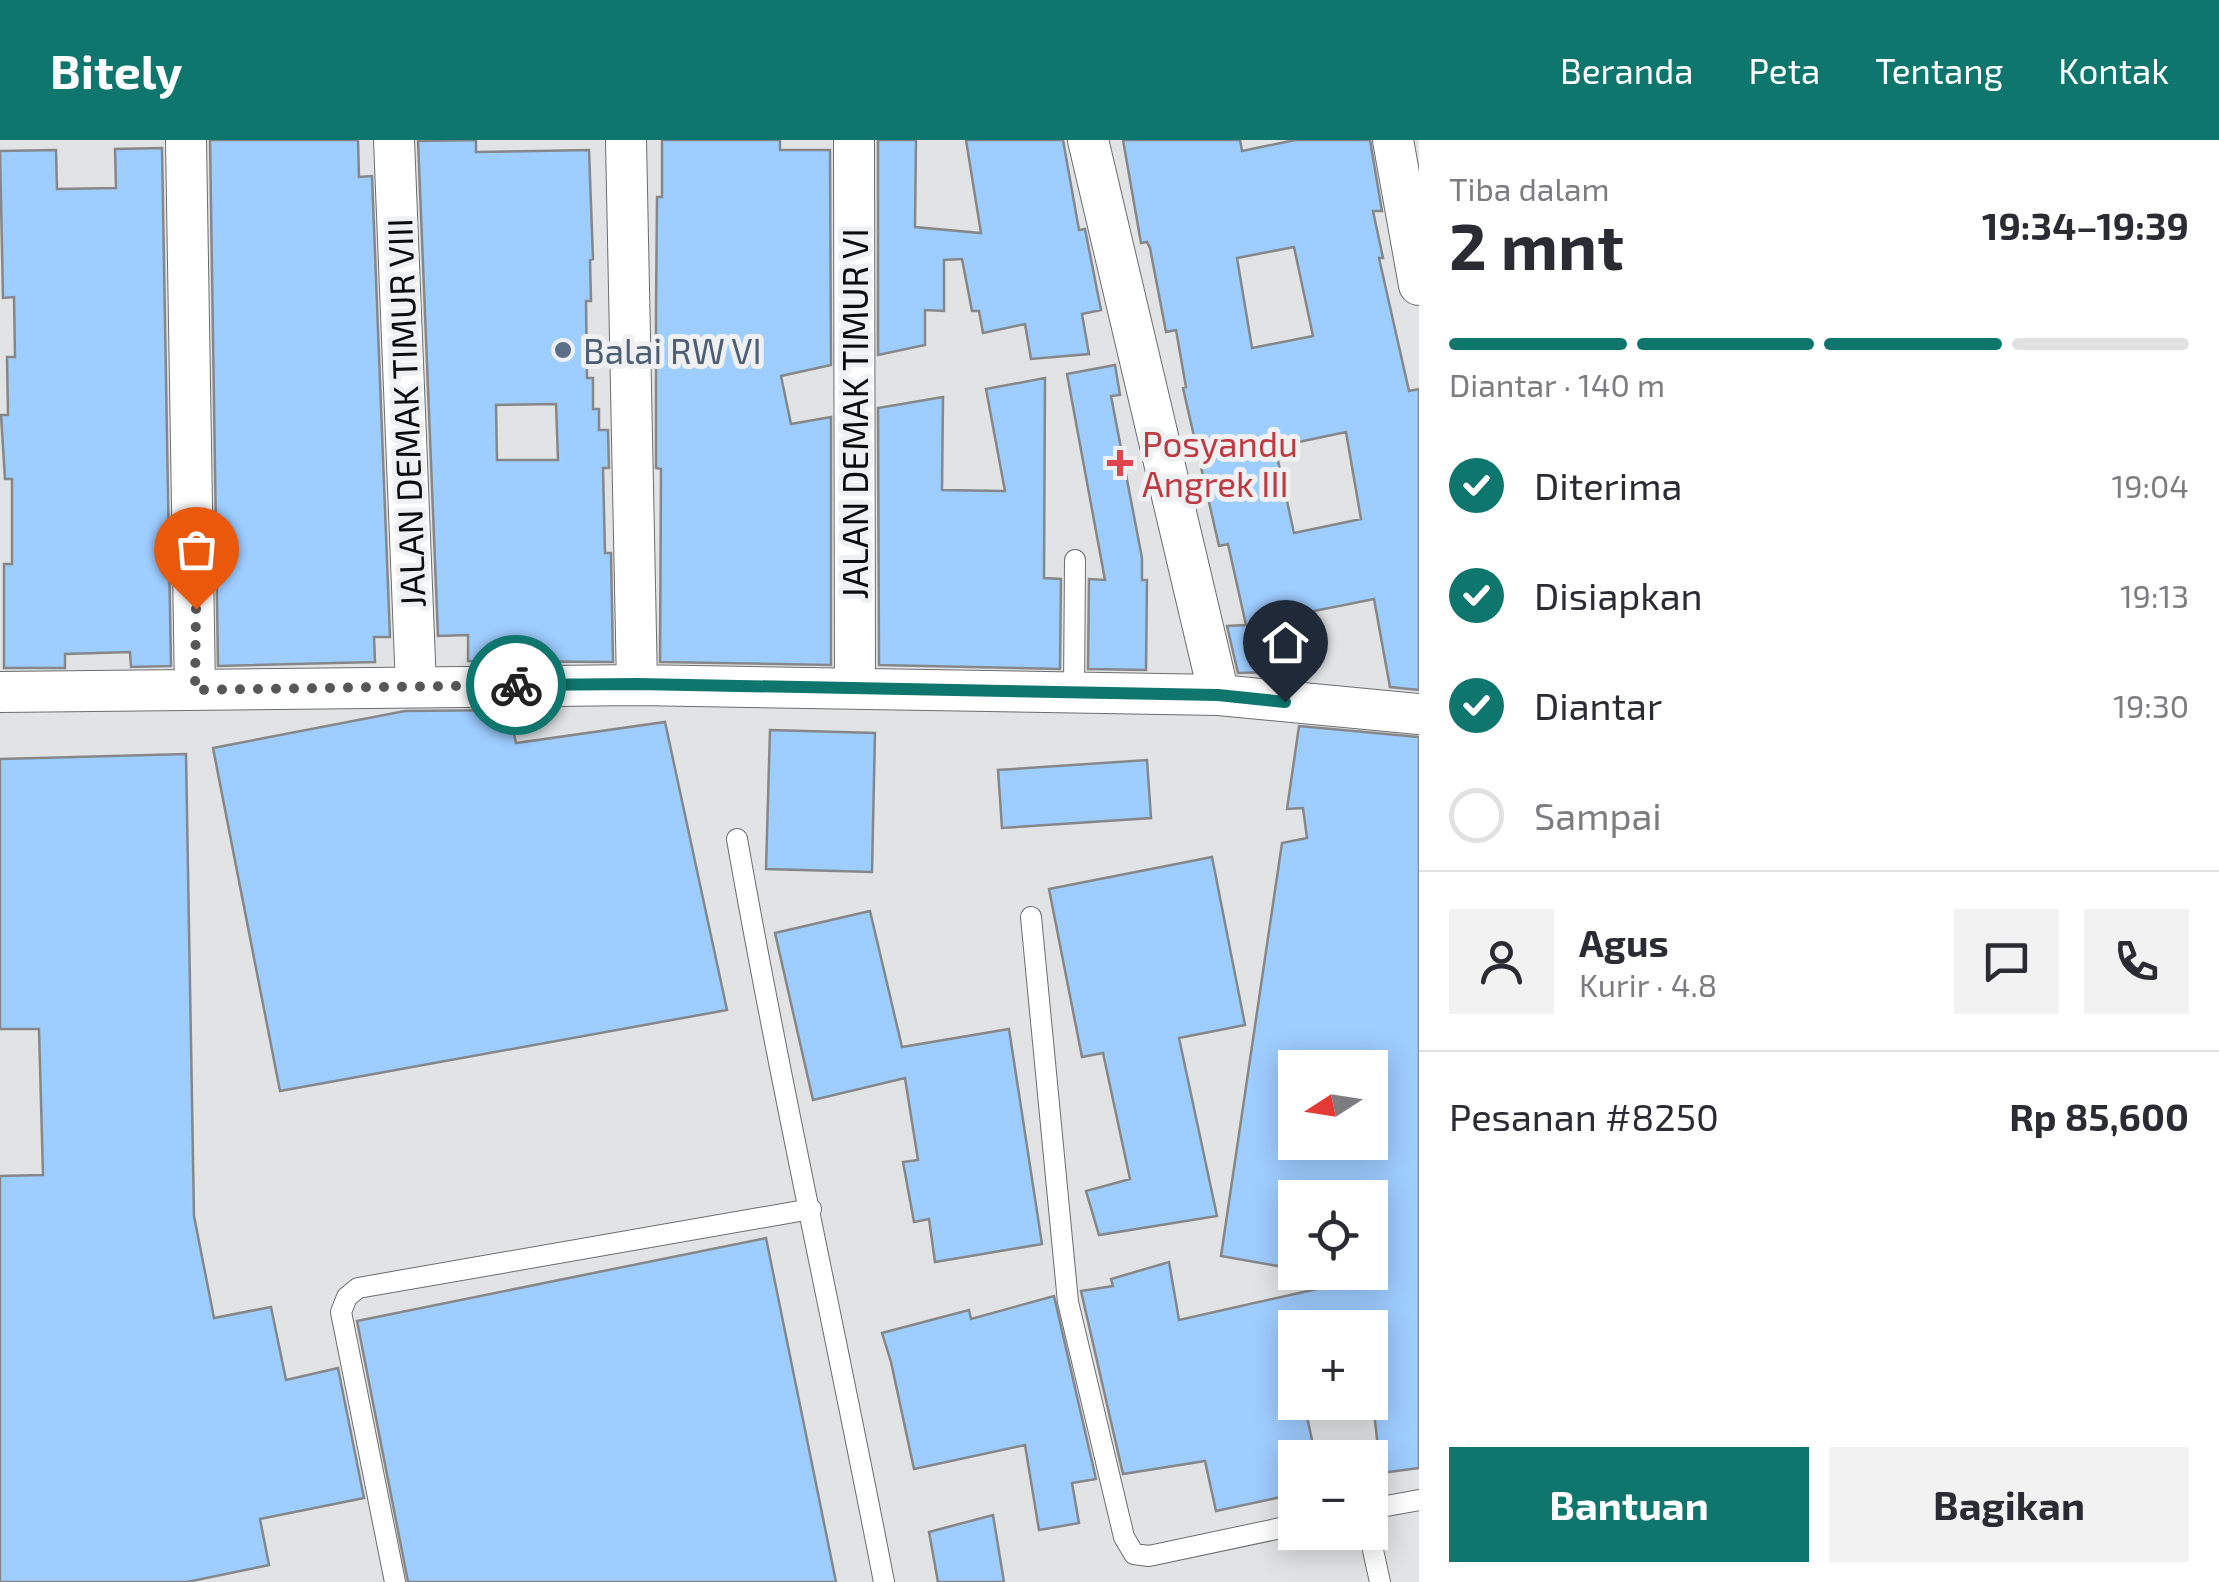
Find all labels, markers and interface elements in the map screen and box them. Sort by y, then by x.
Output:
text: Bitely [50,41,182,99]
text: Beranda [1560,49,1693,91]
text: Peta [1748,49,1820,91]
text: Tentang [1875,49,2003,91]
text: Kontak [2058,49,2169,91]
text: Tiba dalam [1449,169,1609,207]
text: 19:34–19:39 [1982,202,2189,248]
text: 2 mnt [1449,205,1624,283]
street label: JALAN DEMAK TIMUR VIII [377,218,433,608]
street label: JALAN DEMAK TIMUR VI [833,228,875,600]
place label: Balai RW VI [583,329,762,371]
marker: Balai RW VI [552,339,574,361]
text: Diantar · 140 m [1449,365,1665,403]
place label: Posyandu Angrek III [1142,422,1298,504]
marker: Posyandu Angrek III [1107,450,1133,476]
icon: check [1449,458,1504,513]
text: Diterima [1534,462,1682,508]
text: 19:04 [2111,466,2189,504]
pin [154,507,239,610]
icon: bag [169,522,224,577]
icon: check [1449,568,1504,623]
text: Disiapkan [1534,572,1703,618]
text: 19:13 [2120,576,2189,614]
pin [1243,600,1328,703]
icon: home [1258,615,1313,670]
courier [466,635,566,735]
icon: bike [489,658,544,713]
icon: check [1449,678,1504,733]
text: Diantar [1534,682,1662,728]
text: 19:30 [2113,686,2189,724]
text: Sampai [1534,792,1662,838]
button: person [1449,909,1554,1014]
button: chat [1954,909,2059,1014]
button: phone [2084,909,2189,1014]
text: Agus [1579,919,1669,965]
text: Kurir · 4.8 [1579,965,1717,1003]
north arrow [1278,1050,1388,1160]
map controls [1278,1050,1388,1550]
text: Pesanan #8250 [1449,1093,1719,1139]
text: Rp 85,600 [2009,1093,2189,1139]
button: locate [1278,1180,1388,1290]
button: + [1278,1310,1388,1420]
button: − [1278,1440,1388,1550]
button: Bantuan [1449,1447,1809,1562]
button: Bagikan [1829,1447,2189,1562]

